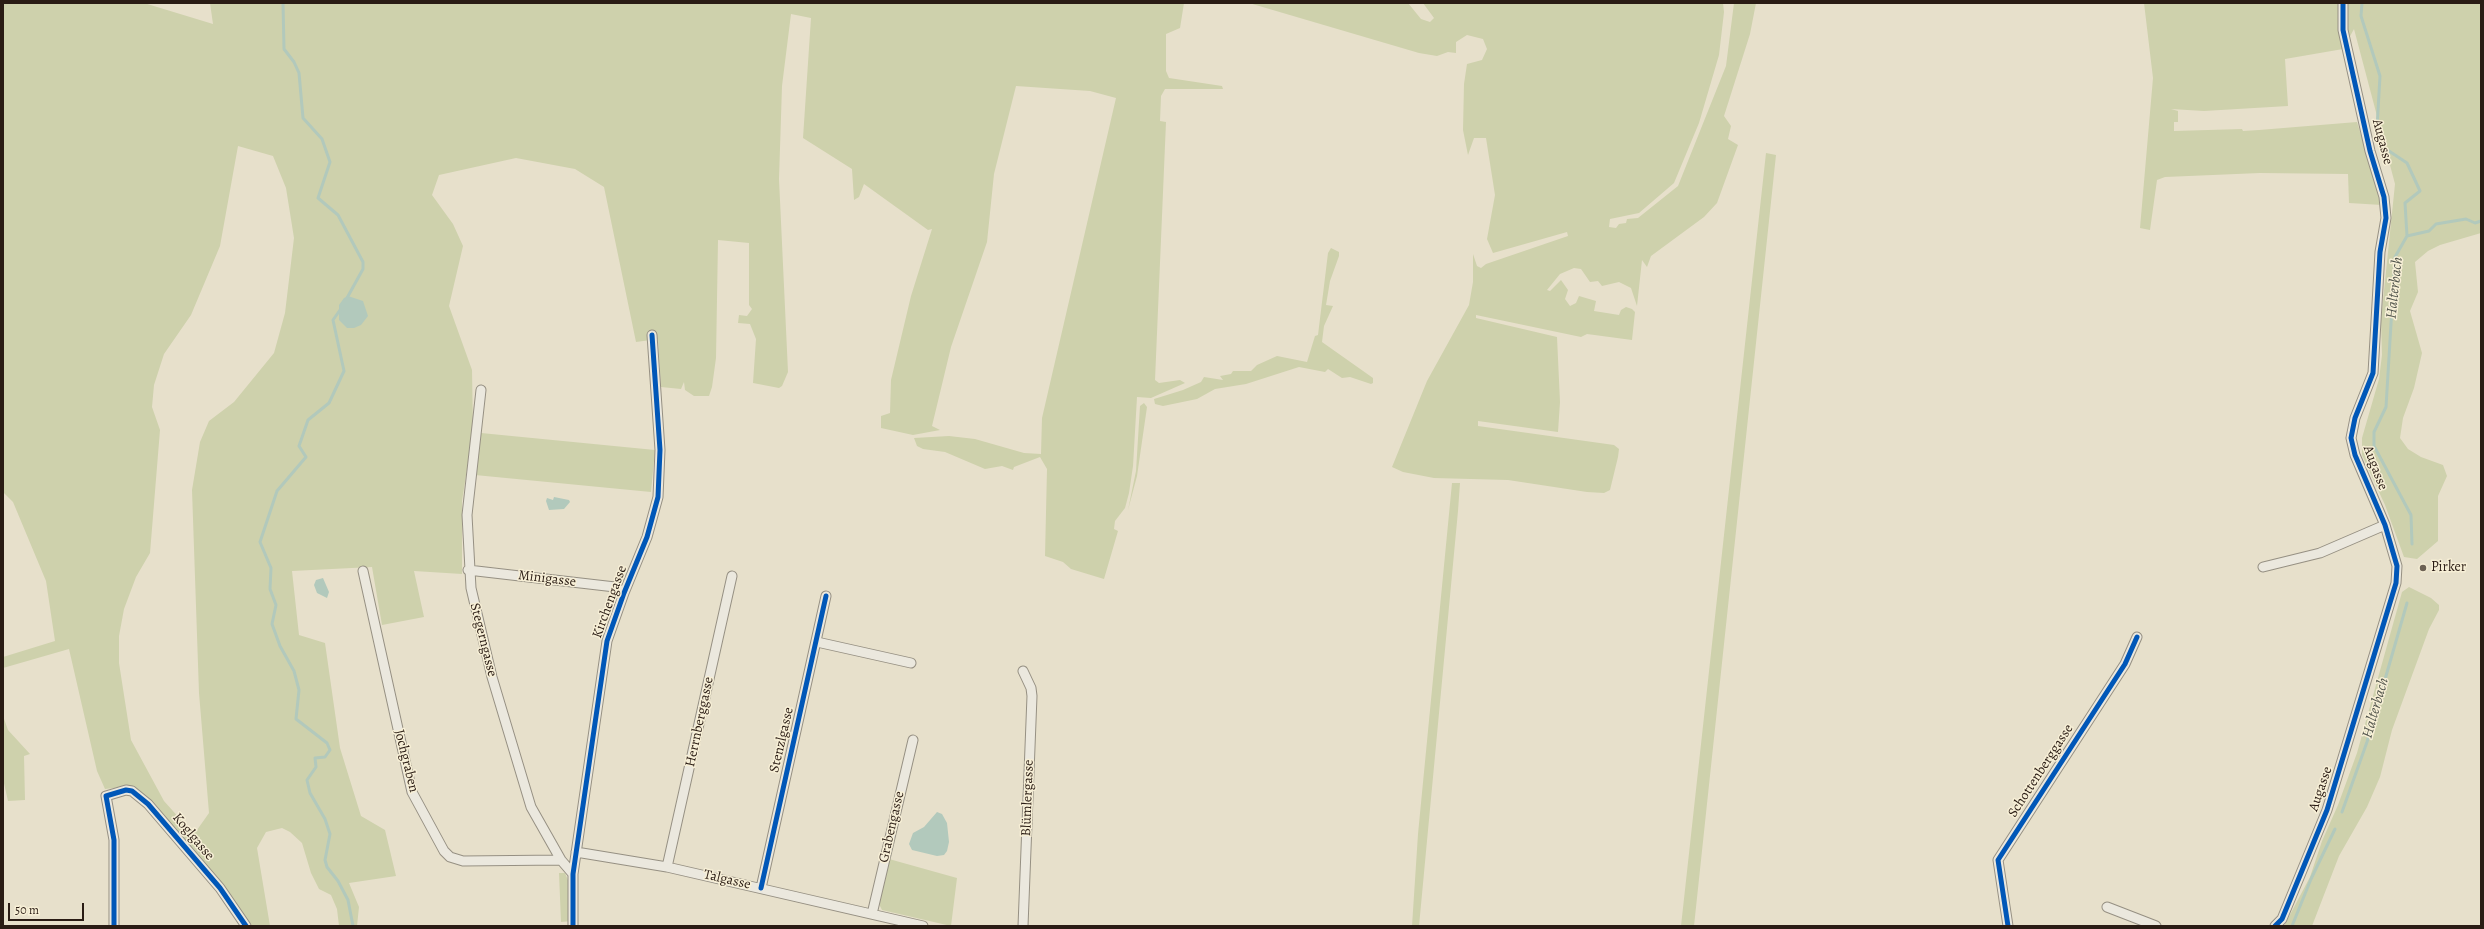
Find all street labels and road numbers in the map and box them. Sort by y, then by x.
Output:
street label: Augasse [2368,117,2396,167]
street label: Augasse [2359,443,2391,493]
street label: Kirchengasse [589,563,631,641]
street label: Minigasse [517,567,577,591]
street label: Stegerngasse [466,601,500,679]
street label: Herrnberggasse [682,675,718,769]
street label: Stenzlgasse [766,706,798,774]
street label: Schottenberggasse [2005,721,2077,821]
street label: Jochgraben [390,728,422,794]
street label: Blümlergasse [1018,759,1038,837]
street label: Augasse [2306,764,2336,814]
street label: Grabengasse [876,790,908,864]
street label: Koglgasse [168,810,218,864]
street label: Talgasse [702,866,752,894]

